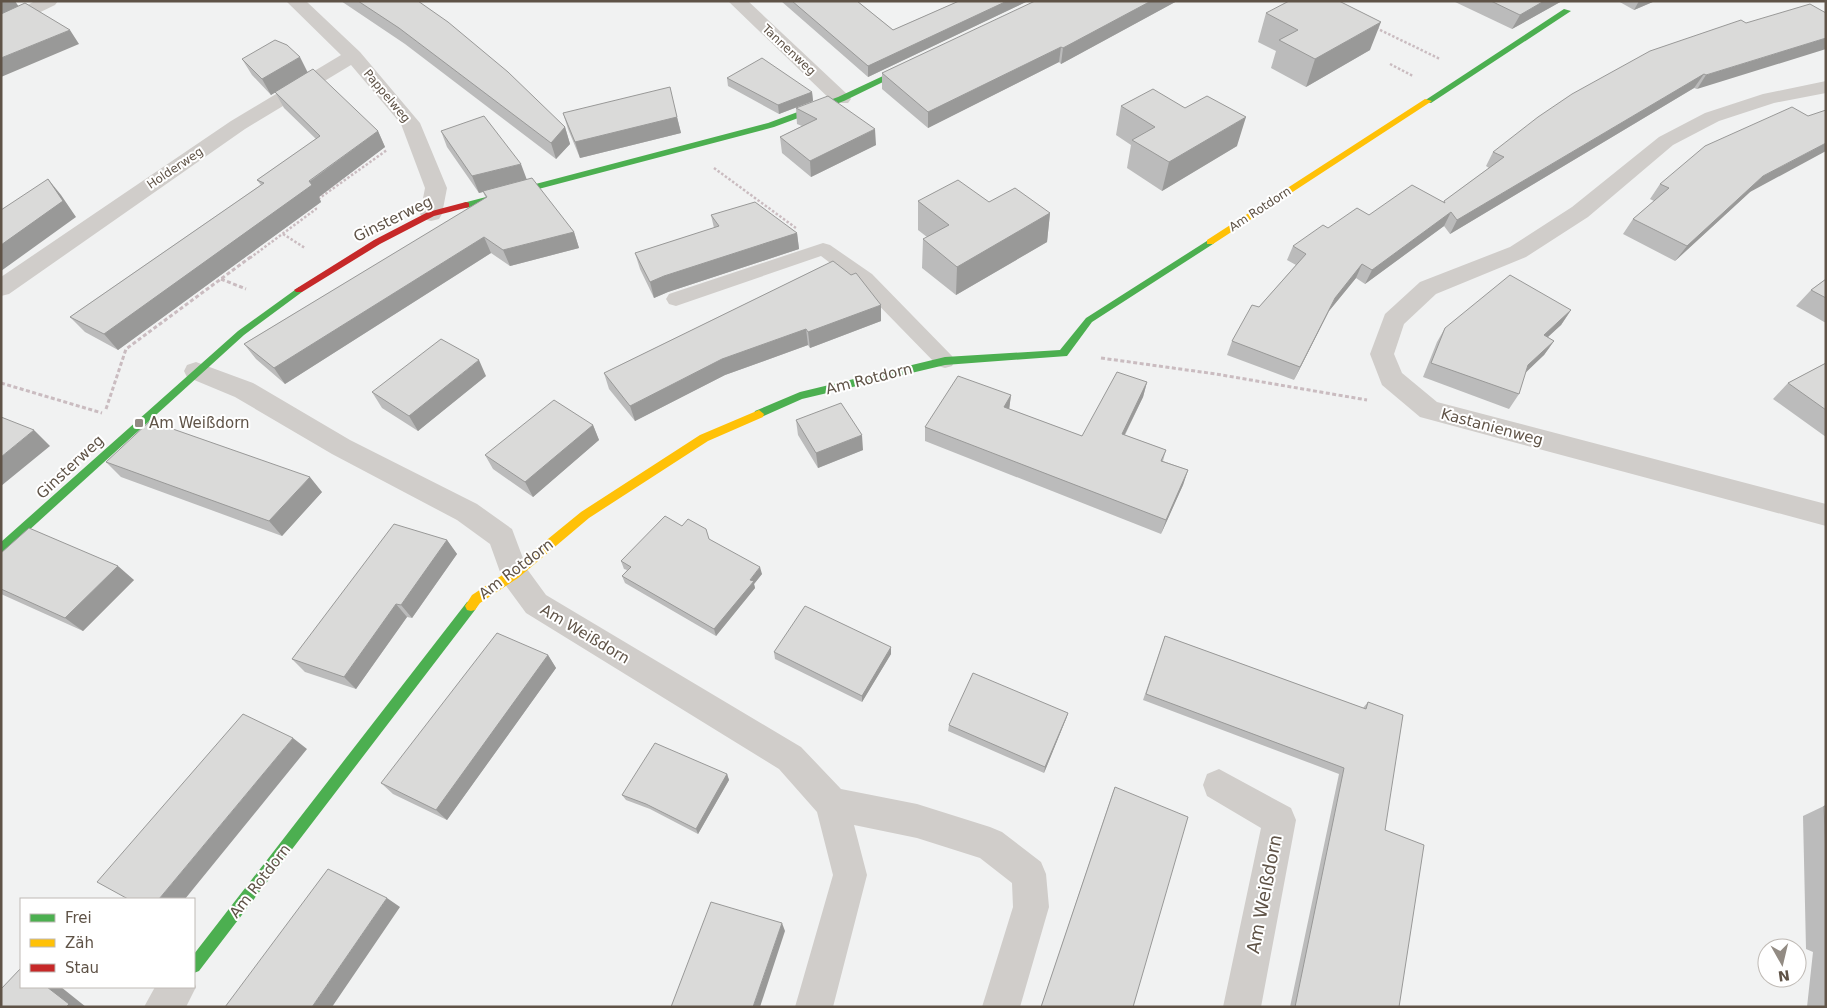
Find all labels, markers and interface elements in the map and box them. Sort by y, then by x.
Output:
street label: Tannenweg [759,21,819,78]
street label: Pappelweg [361,67,413,125]
street label: Holderweg [144,144,206,192]
street label: Am Rotdorn [1226,184,1294,234]
street label: Ginsterweg [351,192,435,246]
street label: Am Rotdorn [824,360,914,398]
street label: Kastanienweg [1439,405,1545,449]
place label: Am Weißdorn [149,414,250,432]
marker: Am Weißdorn [133,417,145,429]
street label: Ginsterweg [33,431,107,503]
street label: Am Rotdorn [475,535,557,603]
street label: Am Weißdorn [537,600,633,668]
street label: Am Weißdorn [1242,833,1286,955]
street label: Am Rotdorn [226,841,294,921]
legend [20,898,195,988]
text: Frei [65,909,92,927]
text: Zäh [65,934,94,952]
north arrow [1757,938,1807,988]
text: Stau [65,959,99,977]
text: N [1777,967,1791,985]

